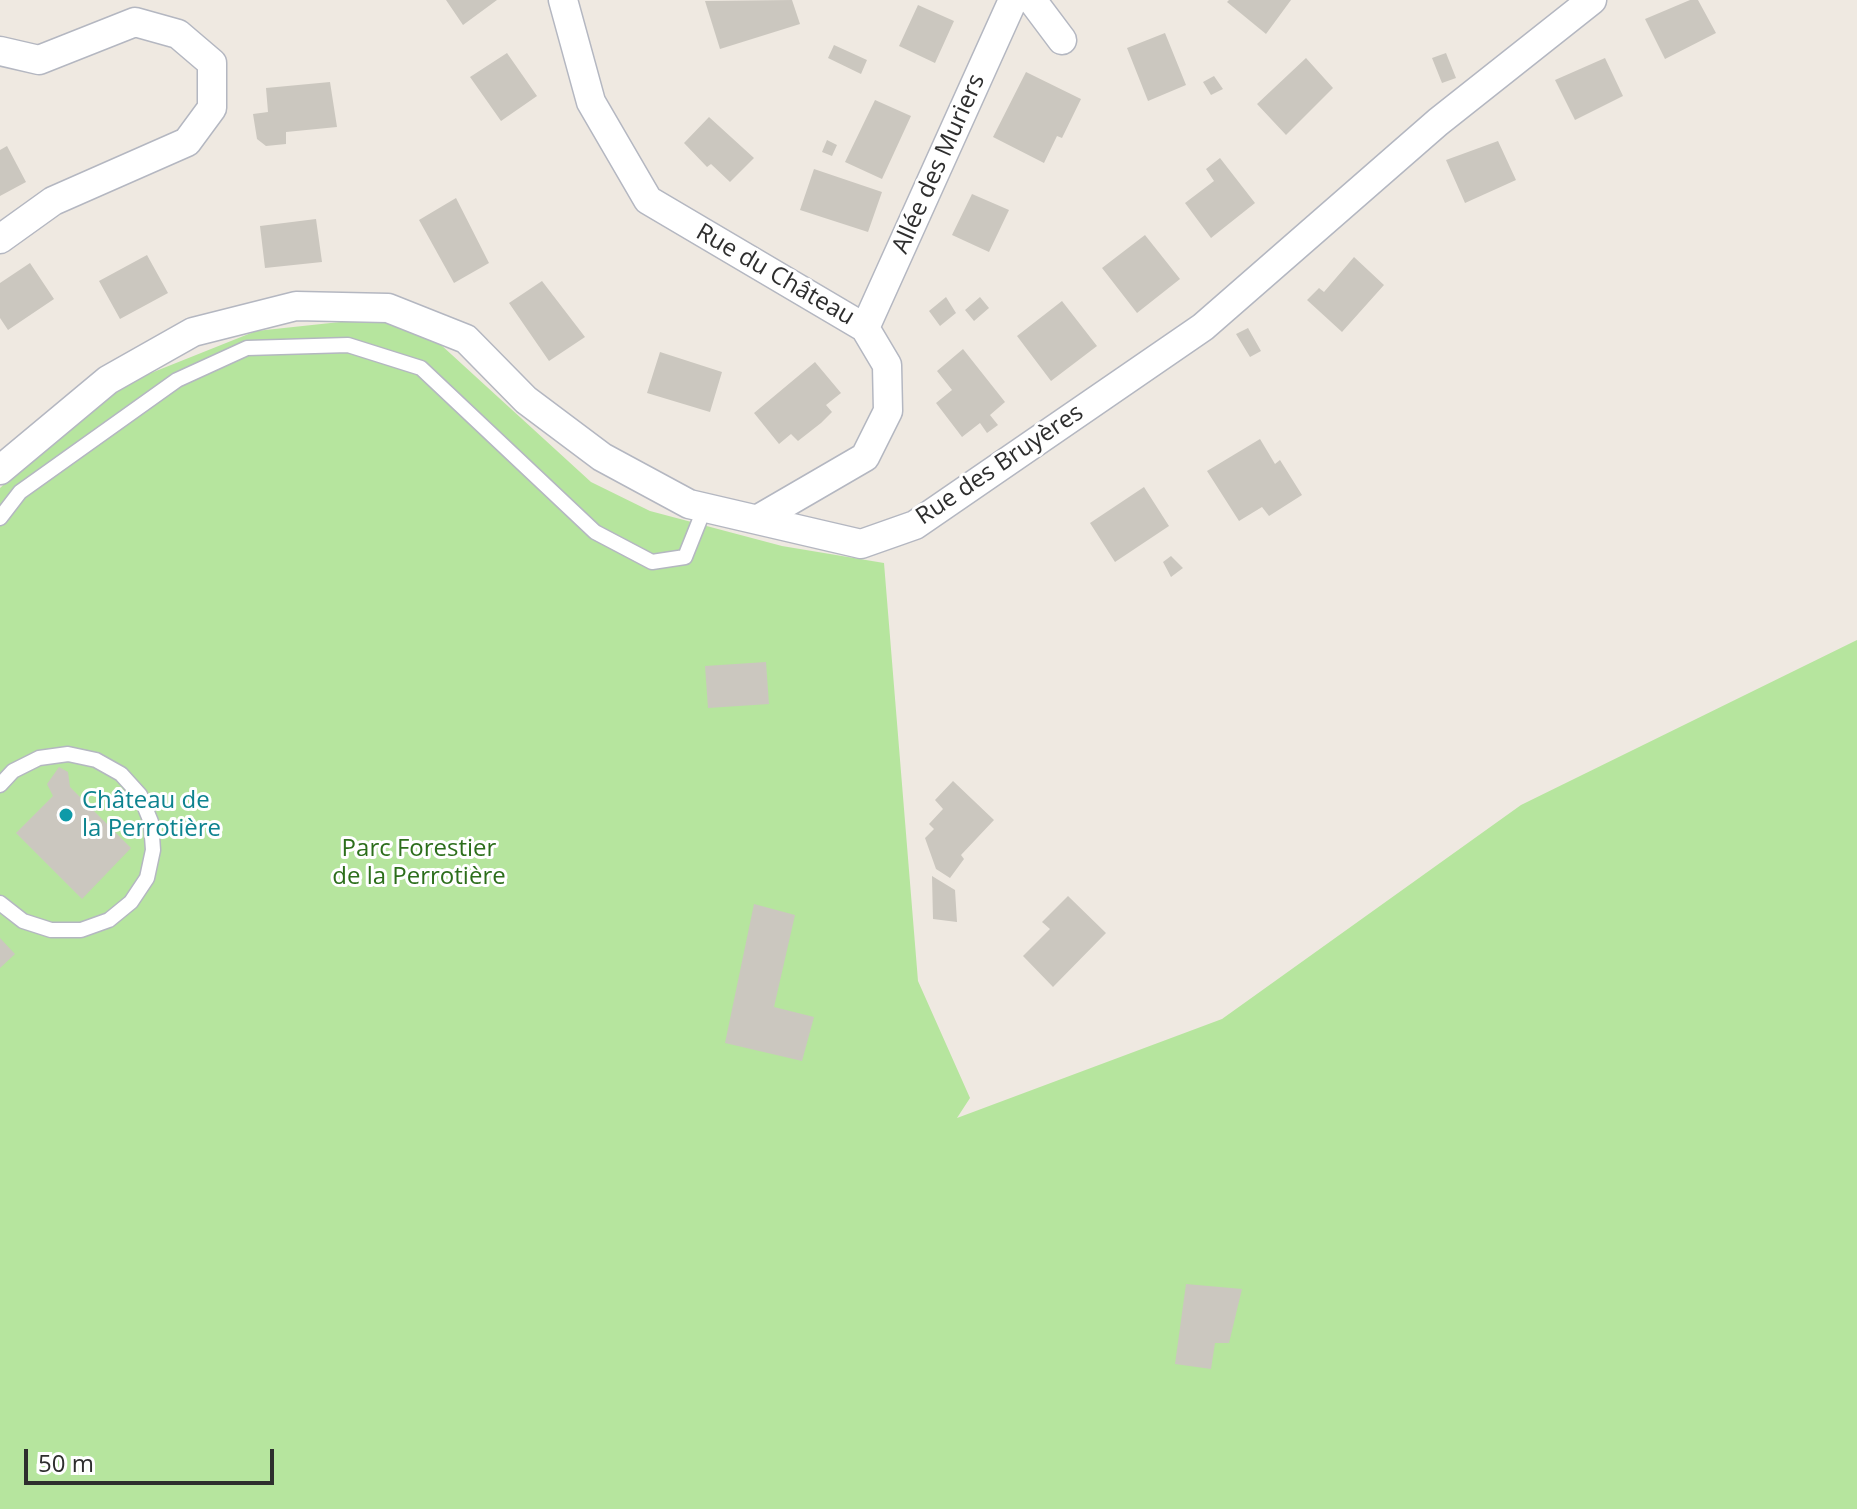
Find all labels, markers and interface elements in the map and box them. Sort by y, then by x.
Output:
street label: Allée des Muriers [887,70,991,258]
street label: Rue du Château [691,218,859,332]
street label: Rue des Bruyères [911,398,1089,532]
place label: Château de la Perrotière [82,787,221,843]
marker: Château de la Perrotière [57,806,75,824]
park label: Parc Forestier de la Perrotière [332,835,506,891]
scale bar [28,1433,278,1483]
text: 50 m [38,1446,94,1479]

